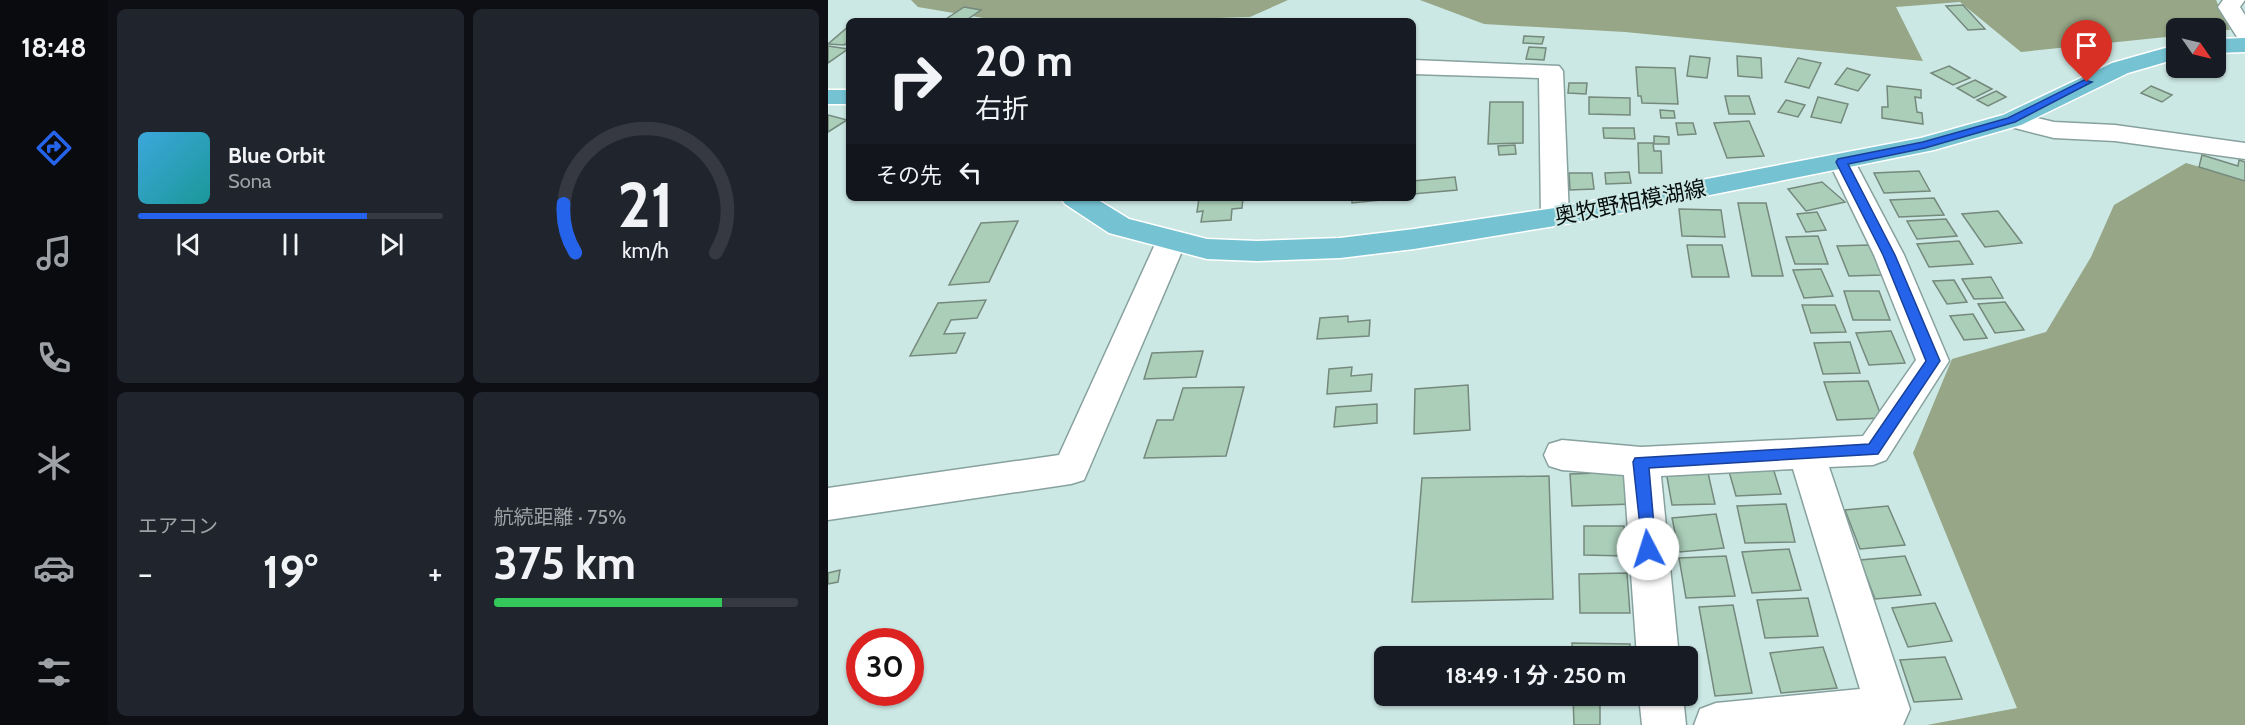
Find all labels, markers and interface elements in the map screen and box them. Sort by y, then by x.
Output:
north arrow [2166,18,2226,78]
map controls [2166,18,2226,78]
pin [2061,20,2112,82]
icon: arrive [2070,29,2103,62]
text: 18:48 [21,31,87,64]
text: 20 m [975,35,1073,87]
icon: right [876,42,954,120]
text: 右折 [975,92,1029,125]
icon: directions [33,127,75,169]
text: Blue Orbit [228,142,325,169]
icon: left [954,156,987,189]
text: その先 [876,162,942,189]
text: 21 [618,167,674,243]
text: Sona [228,169,271,193]
street label: 奥牧野相模湖線 [1552,175,1708,230]
icon: previous [172,228,205,261]
icon: pause [274,228,307,261]
icon: next [375,228,408,261]
icon: music [33,232,75,274]
text: km/h [622,238,669,264]
icon: phone [33,337,75,379]
icon: climate [33,442,75,484]
text: 航続距離 · 75% [494,505,626,529]
text: エアコン [138,514,218,538]
position arrow [1616,517,1680,581]
text: 375 km [494,536,636,590]
text: 19° [263,545,318,599]
icon: car [33,547,75,589]
text: − [138,553,153,593]
text: + [428,553,443,593]
speed limit sign: 30 [846,628,924,706]
icon: filters [33,651,75,693]
text: 18:49 · 1 分 · 250 m [1446,662,1626,689]

